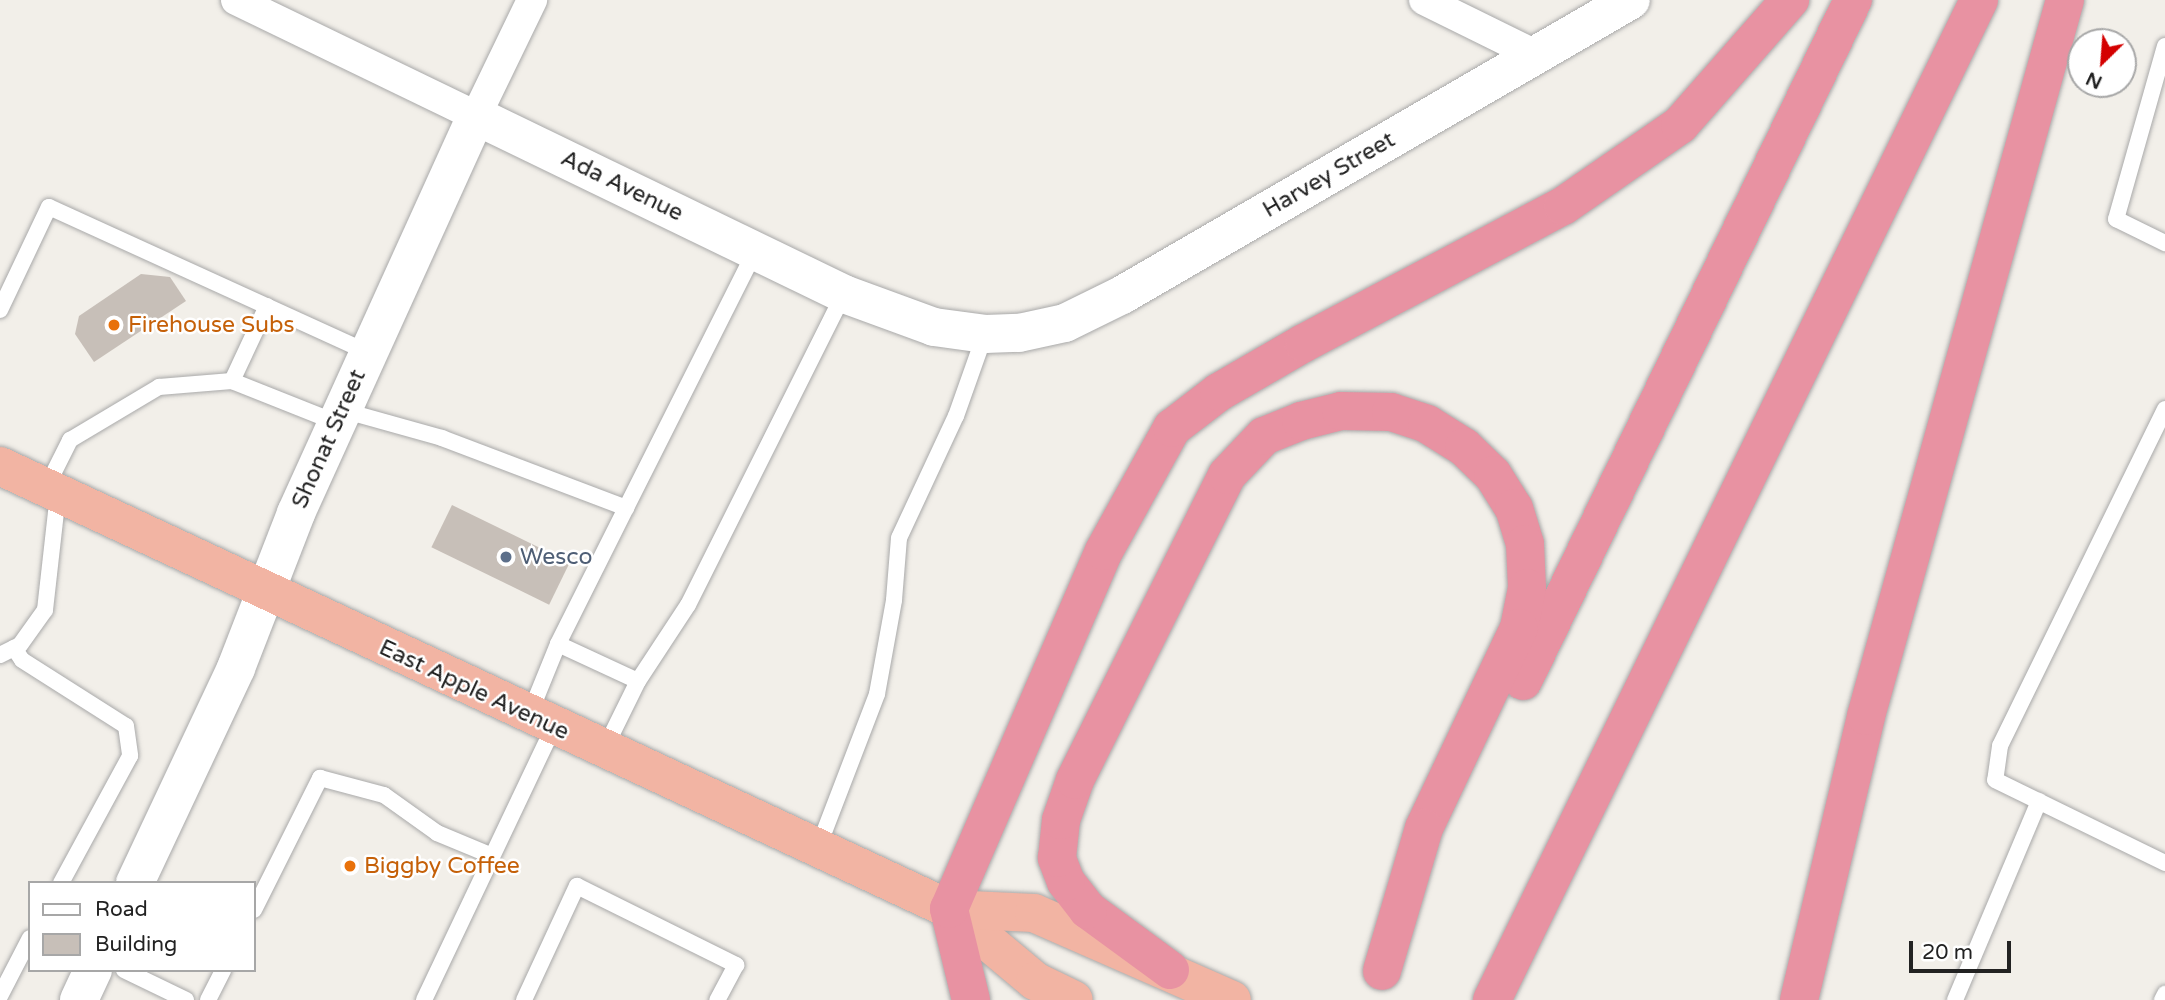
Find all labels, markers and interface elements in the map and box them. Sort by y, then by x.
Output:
north arrow [2067,28,2137,98]
text: N [2082,67,2106,93]
street label: Harvey Street [1258,126,1400,224]
street label: Ada Avenue [556,145,688,227]
place label: Firehouse Subs [128,311,294,339]
marker: Firehouse Subs [106,317,122,333]
street label: Shonat Street [286,365,372,513]
place label: Wesco [520,543,592,571]
marker: Wesco [498,549,514,565]
street label: East Apple Avenue [375,634,573,746]
place label: Biggby Coffee [364,852,520,880]
marker: Biggby Coffee [342,858,358,874]
legend [28,881,256,972]
text: Road [95,897,148,922]
scale bar [1913,926,2014,970]
text: Building [95,932,177,957]
text: 20 m [1922,940,1973,965]

